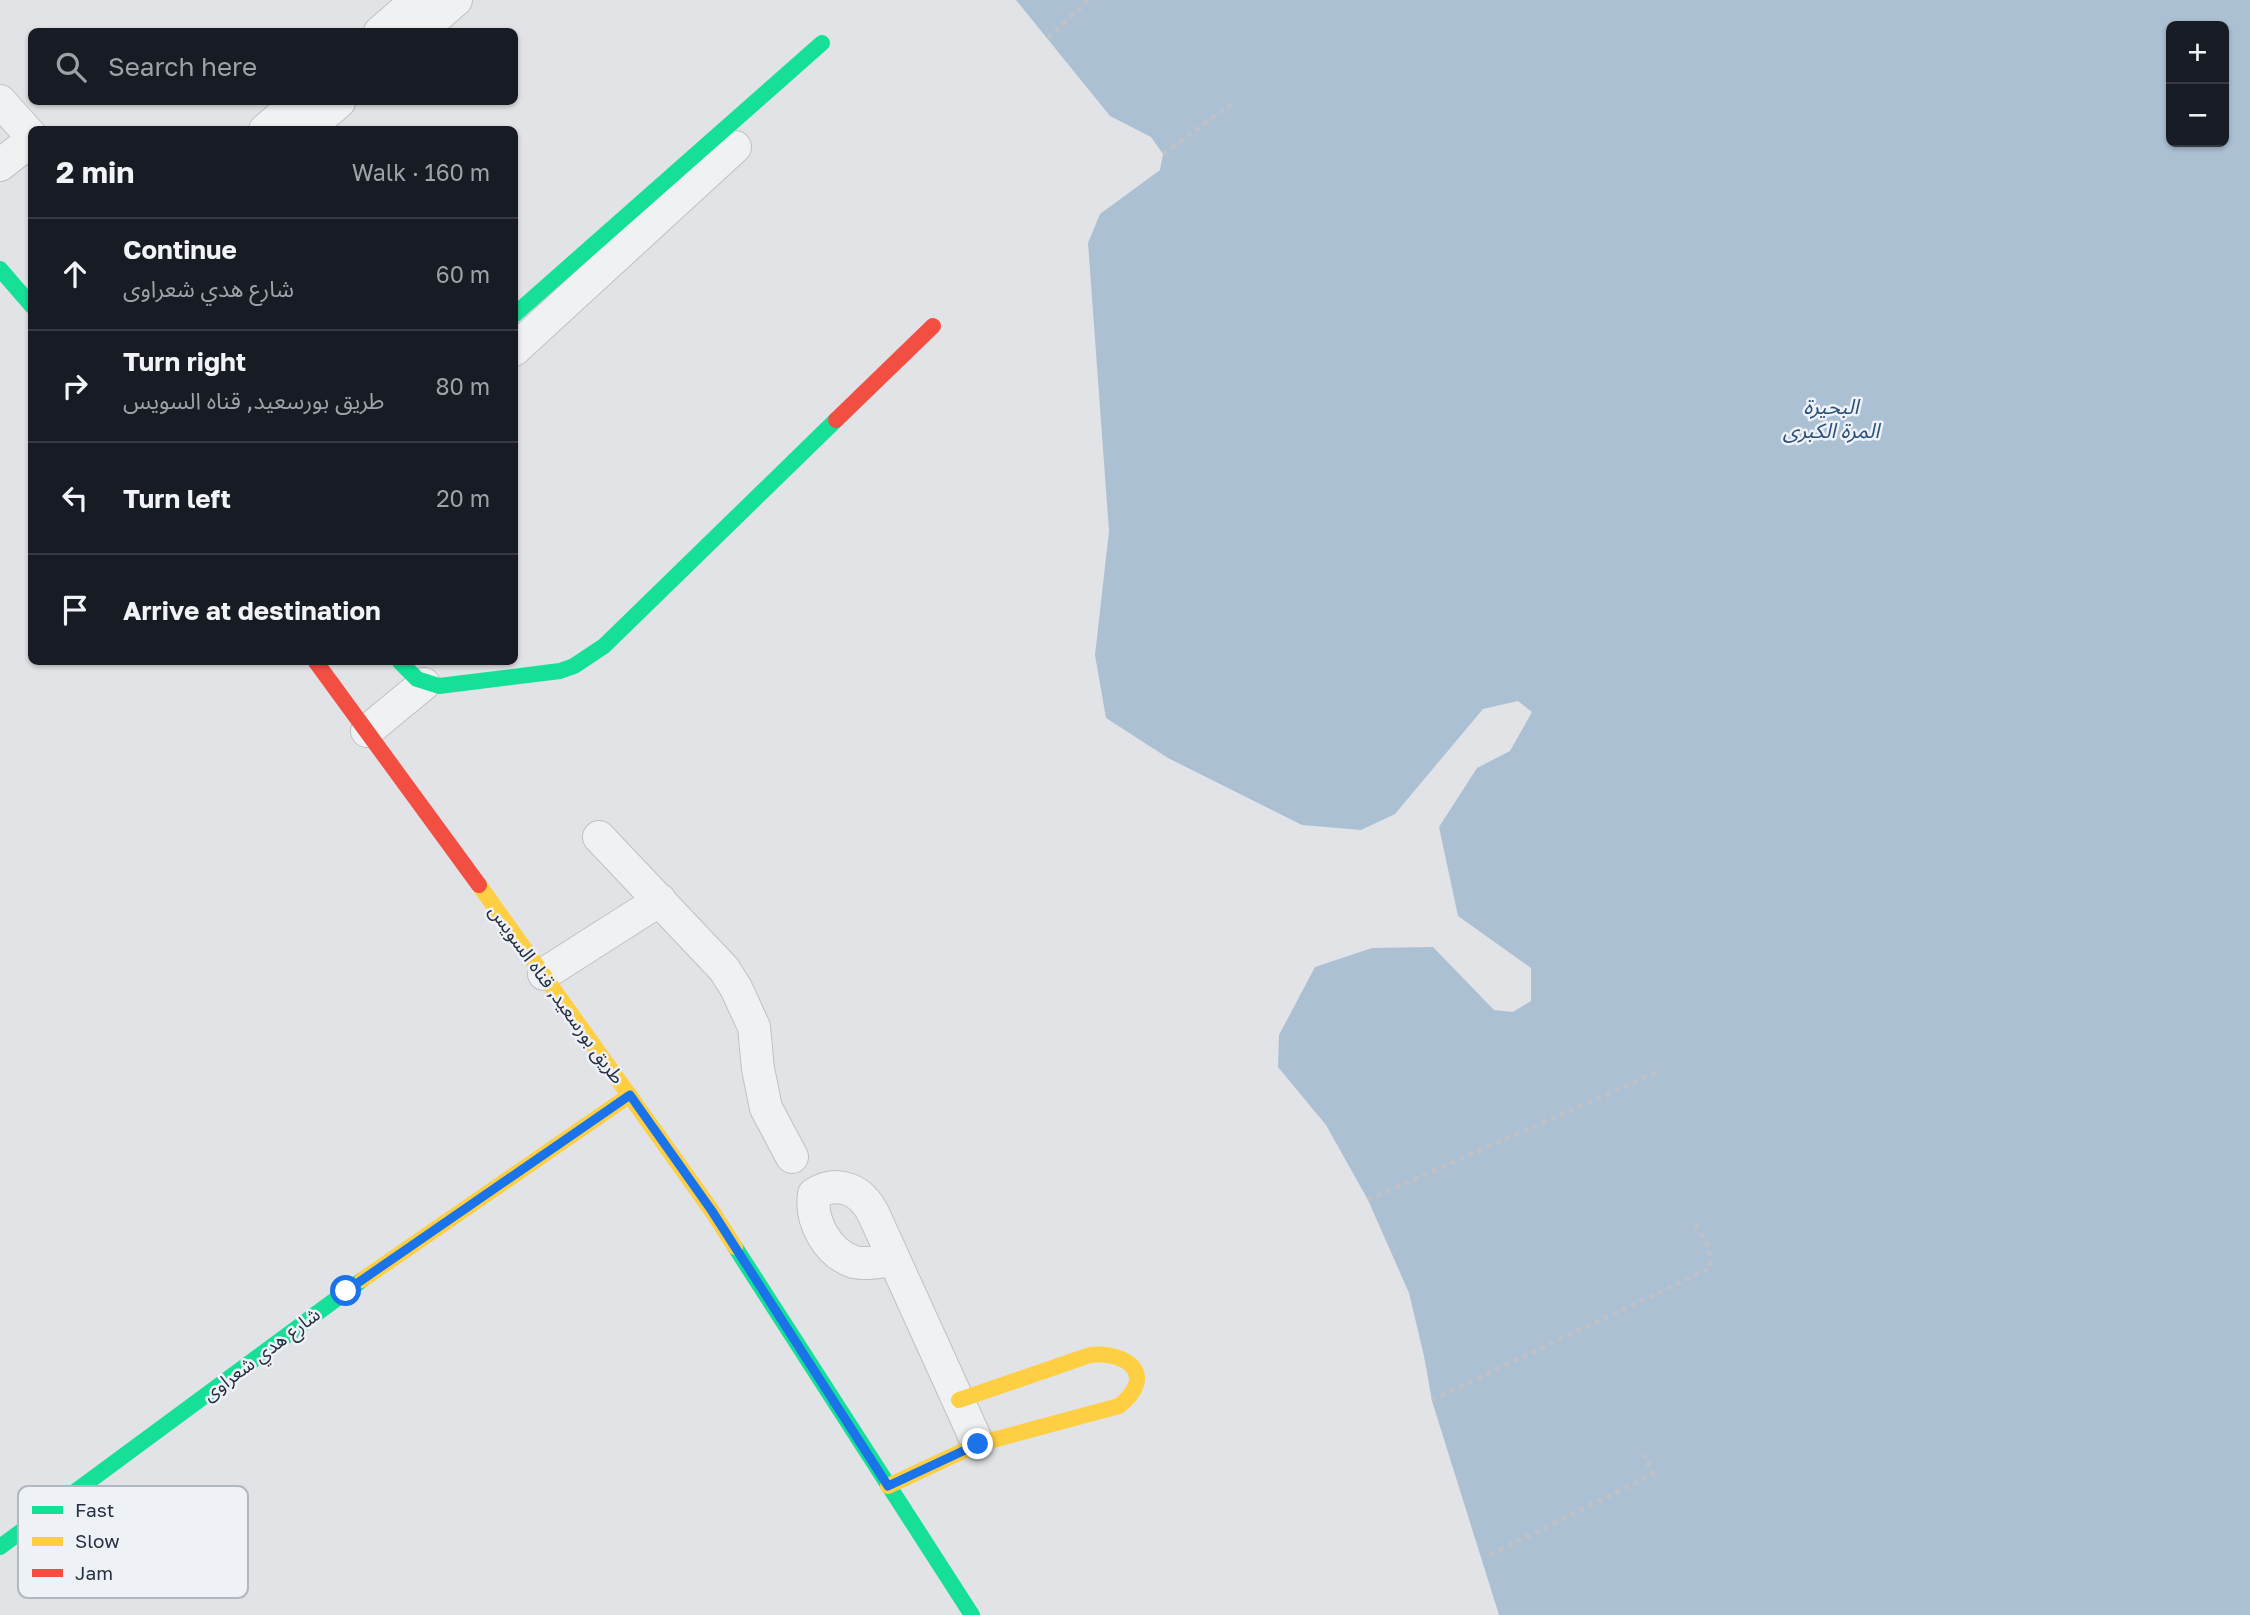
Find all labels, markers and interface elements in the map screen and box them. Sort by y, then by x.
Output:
map controls [2166,21,2229,147]
button: + [2166,21,2229,84]
search box [28,28,518,105]
icon: search [52,48,90,86]
text: Search here [108,51,257,82]
button: − [2166,84,2229,147]
text: 2 min [56,154,134,190]
text: Walk · 160 m [352,158,490,186]
text: Continue [123,234,237,265]
icon: ahead [56,255,94,293]
text: 60 m [436,260,490,288]
text: شارع هدي شعراوى [123,274,294,302]
text: Turn right [123,346,246,377]
icon: right [56,367,94,405]
text: 80 m [436,372,490,400]
text: طريق بورسعيد, قناه السويس [123,386,384,414]
water label: البحيرة المرة الكبرى [1783,393,1881,443]
icon: left [56,479,94,517]
text: Turn left [123,483,231,514]
text: 20 m [436,484,490,512]
icon: arrive [56,591,94,629]
text: Arrive at destination [123,595,381,626]
street label: طريق بورسعيد, قناه السويس [484,900,630,1088]
route start [330,1275,361,1306]
street label: شارع هدي شعراوى [197,1302,327,1409]
route end [962,1428,993,1459]
legend [18,1486,248,1598]
text: Fast [75,1498,114,1521]
text: Slow [75,1529,120,1552]
text: Jam [75,1561,113,1584]

